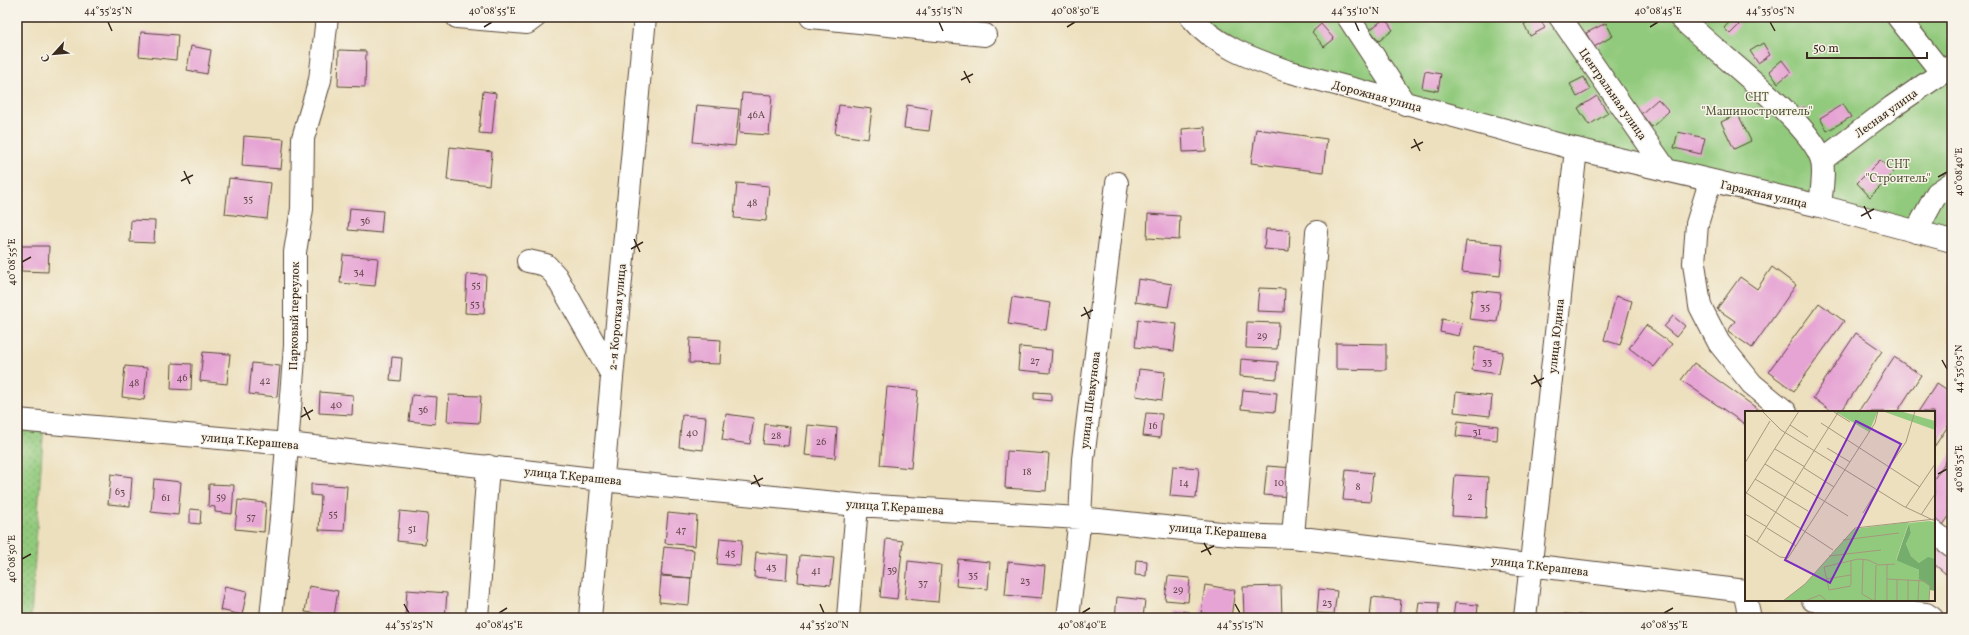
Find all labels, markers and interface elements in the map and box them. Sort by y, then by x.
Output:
text: 44°35'25"N [84,4,133,18]
text: 40°08'55"E [468,4,516,18]
text: 44°35'15"N [916,4,963,18]
text: 40°08'50"E [1051,4,1099,18]
text: 44°35'10"N [1331,4,1379,18]
text: 40°08'45"E [1634,4,1682,18]
text: 44°35'05"N [1746,4,1795,18]
north arrow [34,34,74,74]
scale bar [1807,34,1927,60]
text: 50 m [1813,41,1839,57]
street label: Центральная улица [1574,45,1650,144]
text: С [38,51,55,64]
street label: Дорожная улица [1330,77,1424,117]
street label: Лесная улица [1852,86,1921,142]
park label: СНТ "Машиностроитель" [1701,90,1813,120]
house number: 46А [747,108,765,122]
text: 40°08'40"E [1952,148,1966,196]
park label: СНТ "Строитель" [1865,157,1931,187]
street label: Гаражная улица [1719,177,1809,213]
house number: 35 [243,192,253,206]
house number: 48 [747,196,757,210]
house number: 36 [360,214,370,228]
text: 40°08'55"E [5,238,19,286]
street label: Парковый переулок [286,261,304,371]
street label: 2-я Короткая улица [605,263,631,371]
house number: 34 [353,265,365,279]
house number: 55 [471,278,481,292]
house number: 53 [470,297,480,311]
street label: улица Юдина [1545,298,1569,374]
house number: 35 [1480,300,1490,314]
house number: 29 [1257,329,1267,343]
text: 44°35'05"N [1952,344,1966,393]
street label: улица Шевкунова [1077,350,1105,450]
house number: 27 [1030,354,1040,368]
house number: 33 [1482,355,1492,369]
house number: 46 [177,371,187,385]
house number: 42 [259,374,271,388]
house number: 48 [129,376,139,390]
house number: 40 [330,398,342,412]
house number: 36 [418,403,428,417]
inset map [1745,411,1935,601]
house number: 16 [1149,419,1157,433]
house number: 31 [1472,425,1482,439]
house number: 40 [686,426,698,440]
house number: 28 [771,429,781,443]
street label: улица Т.Керашева [200,430,300,454]
house number: 26 [816,435,826,449]
text: 40°08'35"E [1952,445,1966,493]
street label: улица Т.Керашева [523,464,623,490]
house number: 18 [1023,465,1031,479]
house number: 14 [1179,476,1189,490]
house number: 10 [1274,476,1284,490]
house number: 8 [1355,480,1361,494]
house number: 63 [115,485,125,499]
house number: 59 [216,490,226,504]
house number: 2 [1467,490,1473,504]
house number: 61 [162,491,171,505]
street label: улица Т.Керашева [845,497,945,519]
house number: 55 [328,507,338,521]
house number: 57 [246,510,256,524]
street label: улица Т.Керашева [1168,520,1268,544]
house number: 51 [408,522,416,536]
house number: 47 [676,523,687,537]
text: 40°08'50"E [5,535,19,583]
house number: 45 [725,546,735,560]
street label: улица Т.Керашева [1490,553,1590,581]
house number: 43 [766,560,776,574]
house number: 39 [887,563,897,577]
house number: 41 [811,564,821,578]
house number: 35 [968,568,978,582]
house number: 23 [1020,574,1030,588]
house number: 37 [918,576,928,590]
house number: 29 [1173,583,1183,597]
house number: 23 [1322,596,1332,610]
text: 44°35'25"N [385,618,434,632]
text: 40°08'45"E [475,618,523,632]
text: 44°35'20"N [799,618,849,632]
text: 40°08'40"E [1058,618,1106,632]
text: 44°35'15"N [1217,618,1264,632]
text: 40°08'35"E [1640,618,1688,632]

